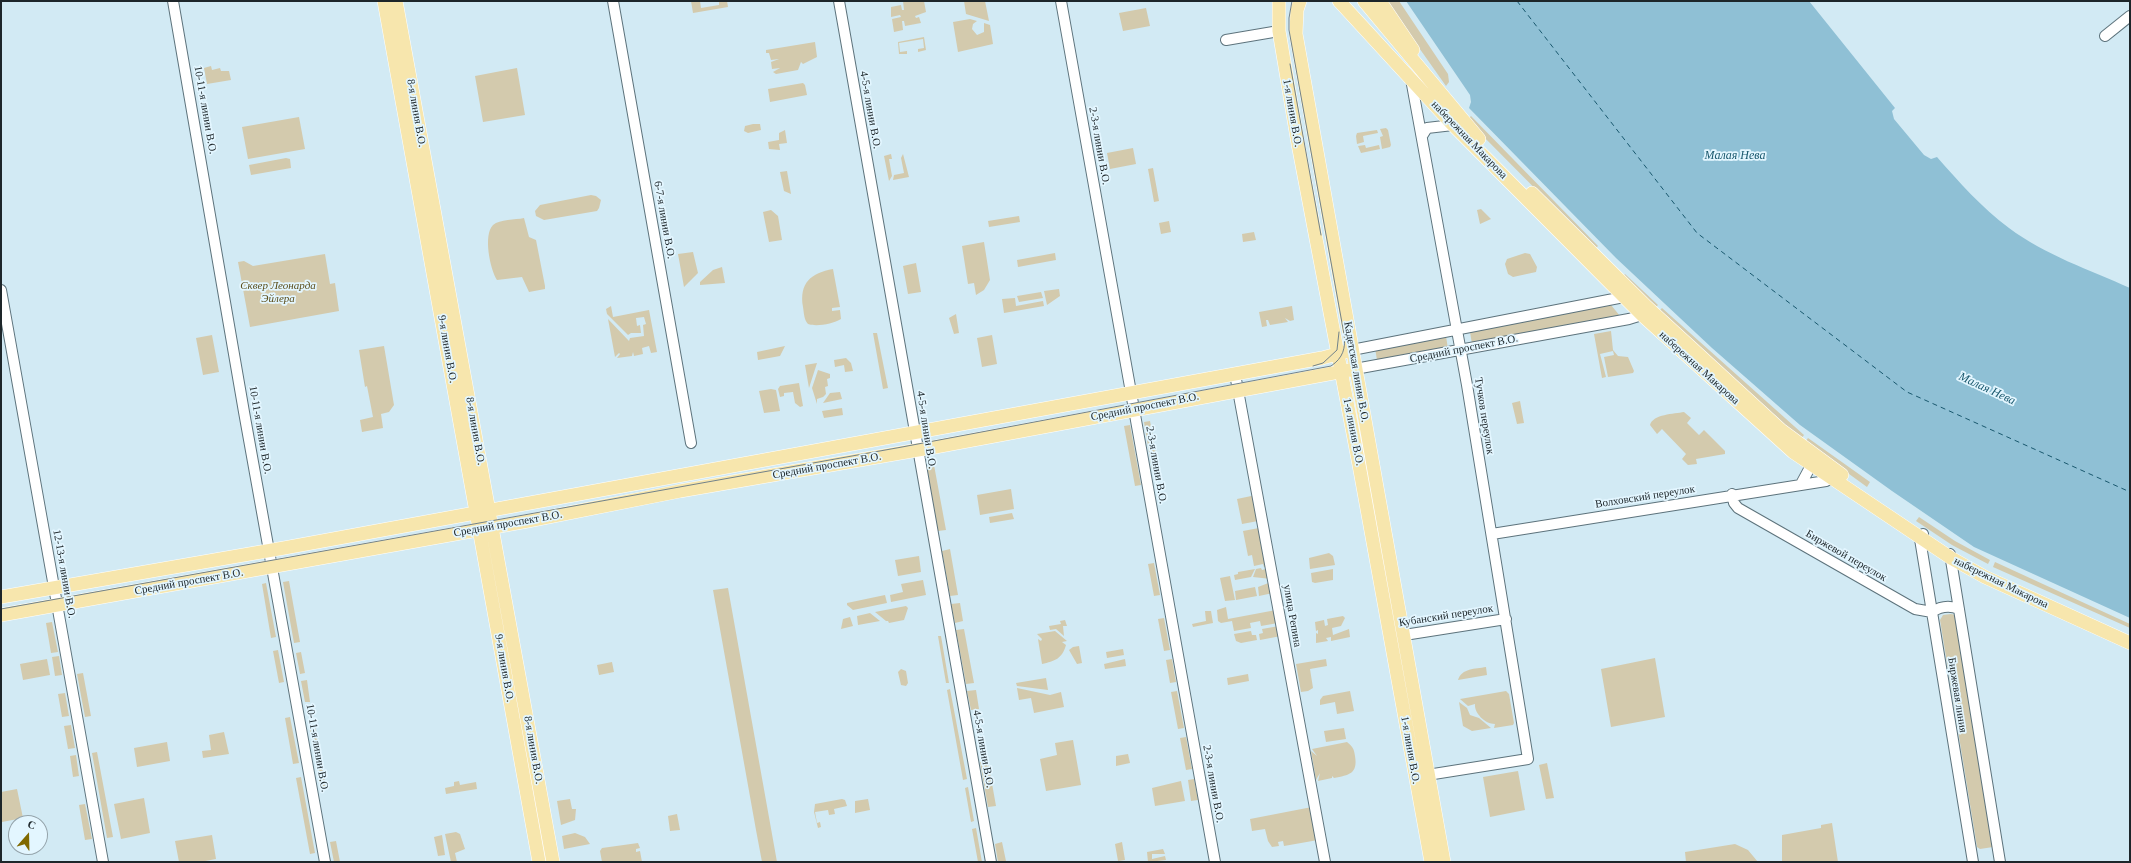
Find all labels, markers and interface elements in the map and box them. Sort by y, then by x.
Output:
street label: 10-11-я линии В.О. [191,65,219,155]
street label: 4-5-я линии В.О. [857,70,883,150]
street label: 8-я линия В.О. [404,78,428,148]
street label: 1-я линия В.О. [1280,78,1304,148]
street label: набережная Макарова [1428,98,1510,182]
street label: 2-3-я линии В.О. [1086,106,1112,186]
water label: Малая Нева [1705,149,1765,163]
street label: 6-7-я линии В.О. [651,180,677,260]
park label: Сквер Леонарда Эйлера [240,279,316,305]
street label: 9-я линия В.О. [435,314,459,384]
street label: Кадетская линия В.О. [1341,321,1371,423]
street label: набережная Макарова [1656,329,1742,407]
street label: Средний проспект В.О. [1409,332,1519,366]
water label: Малая Нева [1956,370,2018,408]
street label: Тучков переулок [1471,377,1497,455]
street label: 10-11-я линии В.О. [246,385,274,475]
street label: 4-5-я линии В.О. [913,390,939,470]
street label: Средний проспект В.О. [1090,390,1200,424]
street label: 8-я линия В.О. [463,396,487,466]
street label: 1-я линия В.О. [1340,397,1366,467]
street label: 2-3-я линии В.О. [1143,425,1169,505]
street label: Средний проспект В.О. [772,450,882,482]
street label: Волховский переулок [1594,483,1696,511]
street label: Средний проспект В.О. [453,508,563,540]
street label: Биржевой переулок [1803,527,1889,585]
street label: 12-13-я линии В.О. [50,529,78,619]
street label: набережная Макарова [1952,554,2050,612]
street label: Средний проспект В.О. [134,566,244,598]
street label: улица Репина [1280,584,1304,648]
street label: Кубанский переулок [1398,602,1494,630]
street label: 9-я линия В.О. [492,633,516,703]
street label: Биржевая линия [1945,656,1969,734]
street label: 10-11-я линии В.О. [303,703,331,793]
street label: 4-5-я линии В.О. [970,709,996,789]
street label: 8-я линия В.О. [521,715,545,785]
street label: 1-я линия В.О. [1398,715,1422,785]
street label: 2-3-я линии В.О. [1200,744,1226,824]
north arrow [8,815,48,855]
text: С [26,818,38,832]

